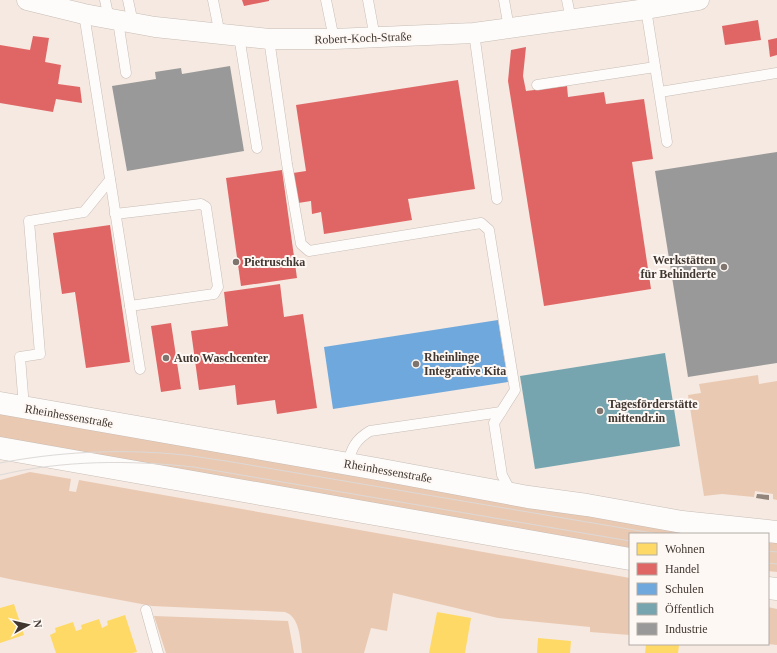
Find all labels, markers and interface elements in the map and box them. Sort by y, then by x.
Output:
street label: Robert-Koch-Straße [314,29,412,47]
place label: Werkstätten für Behinderte [641,253,717,281]
place label: Pietruschka [244,255,305,269]
marker: Pietruschka [231,257,241,267]
marker: Werkstätten für Behinderte [719,262,729,272]
place label: Rheinlinge Integrative Kita [424,350,506,378]
place label: Auto Waschcenter [174,351,269,365]
marker: Auto Waschcenter [161,353,171,363]
marker: Rheinlinge Integrative Kita [411,359,421,369]
place label: Tagesförderstätte mittendr.in [608,397,698,425]
street label: Rheinhessenstraße [24,401,114,431]
marker: Tagesförderstätte mittendr.in [595,406,605,416]
street label: Rheinhessenstraße [343,456,433,486]
legend [629,533,769,645]
text: Wohnen [665,542,705,556]
text: Handel [665,562,700,576]
text: Schulen [665,582,704,596]
text: Öffentlich [665,602,714,616]
north arrow [8,605,48,645]
text: N [31,619,44,628]
text: Industrie [665,622,708,636]

